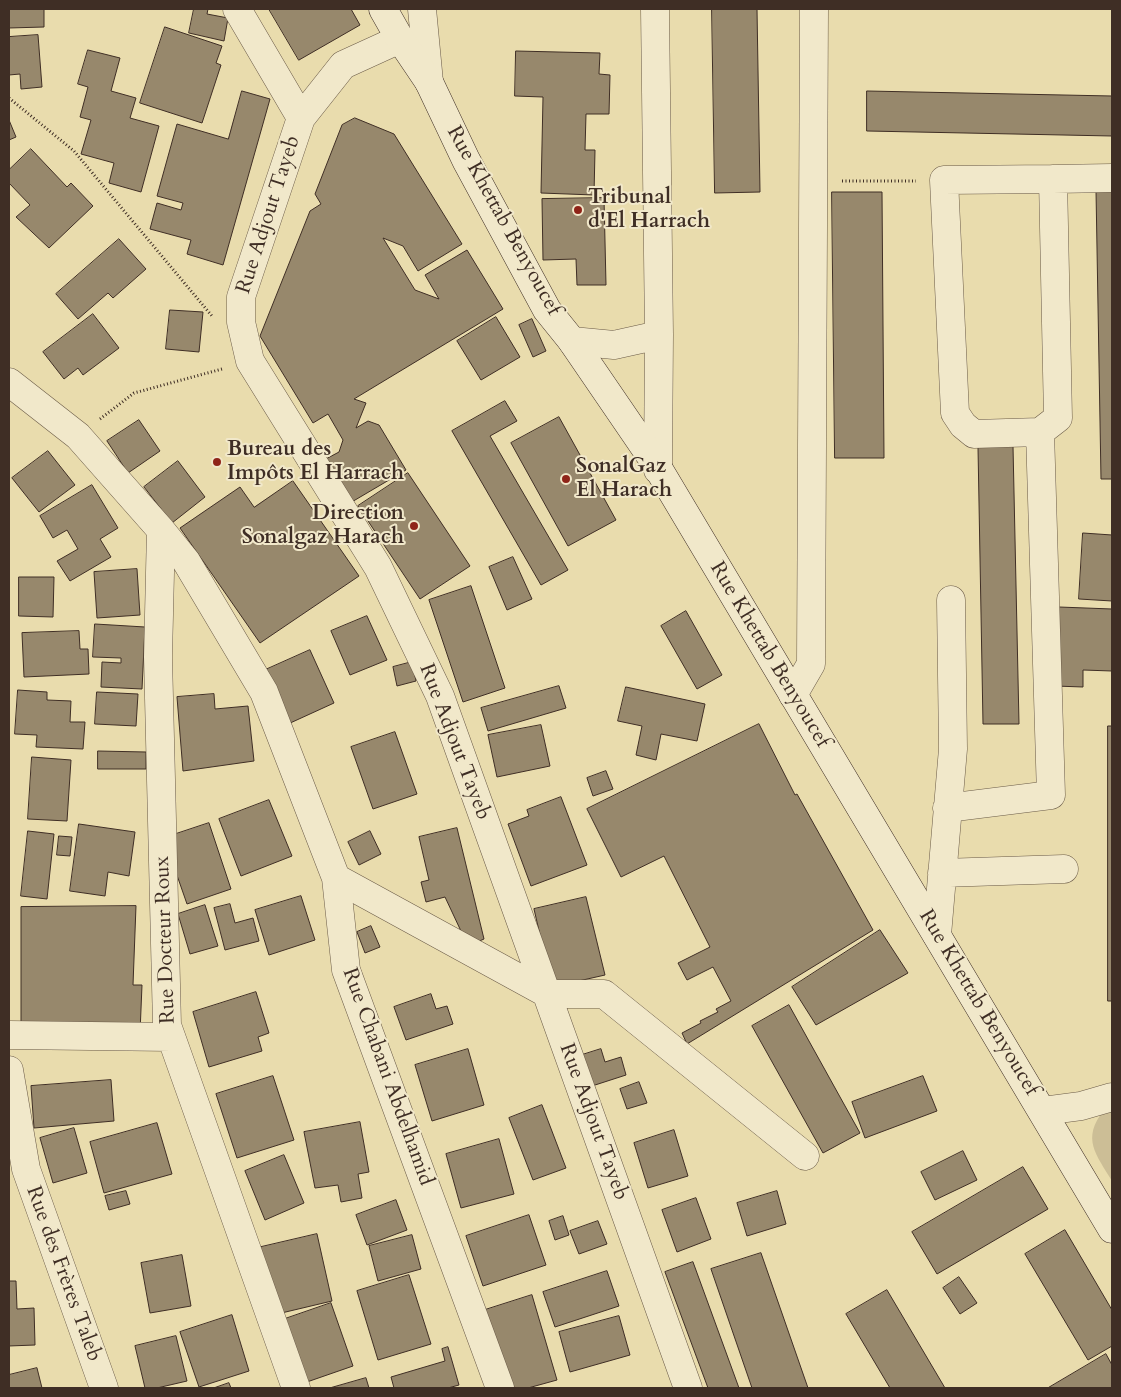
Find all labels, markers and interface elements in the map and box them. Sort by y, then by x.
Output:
street label: Rue Khettab Benyoucef [440,122,566,320]
street label: Rue Adjout Tayeb [232,133,306,297]
place label: Tribunal d'El Harrach [588,185,710,235]
marker: Tribunal d'El Harrach [572,204,584,216]
place label: Bureau des Impôts El Harrach [227,437,404,487]
place label: SonalGaz El Harach [576,454,672,504]
marker: Bureau des Impôts El Harrach [211,456,223,468]
marker: SonalGaz El Harach [560,473,572,485]
place label: Direction Sonalgaz Harach [242,501,404,551]
marker: Direction Sonalgaz Harach [408,520,420,532]
street label: Rue Khettab Benyoucef [703,557,835,753]
street label: Rue Adjout Tayeb [413,661,495,823]
street label: Rue Docteur Roux [150,856,182,1024]
street label: Rue Khettab Benyoucef [912,905,1044,1101]
street label: Rue Chabani Abdelhamid [336,965,438,1189]
street label: Rue Adjout Tayeb [553,1040,633,1204]
street label: Rue des Frères Taleb [20,1183,106,1365]

